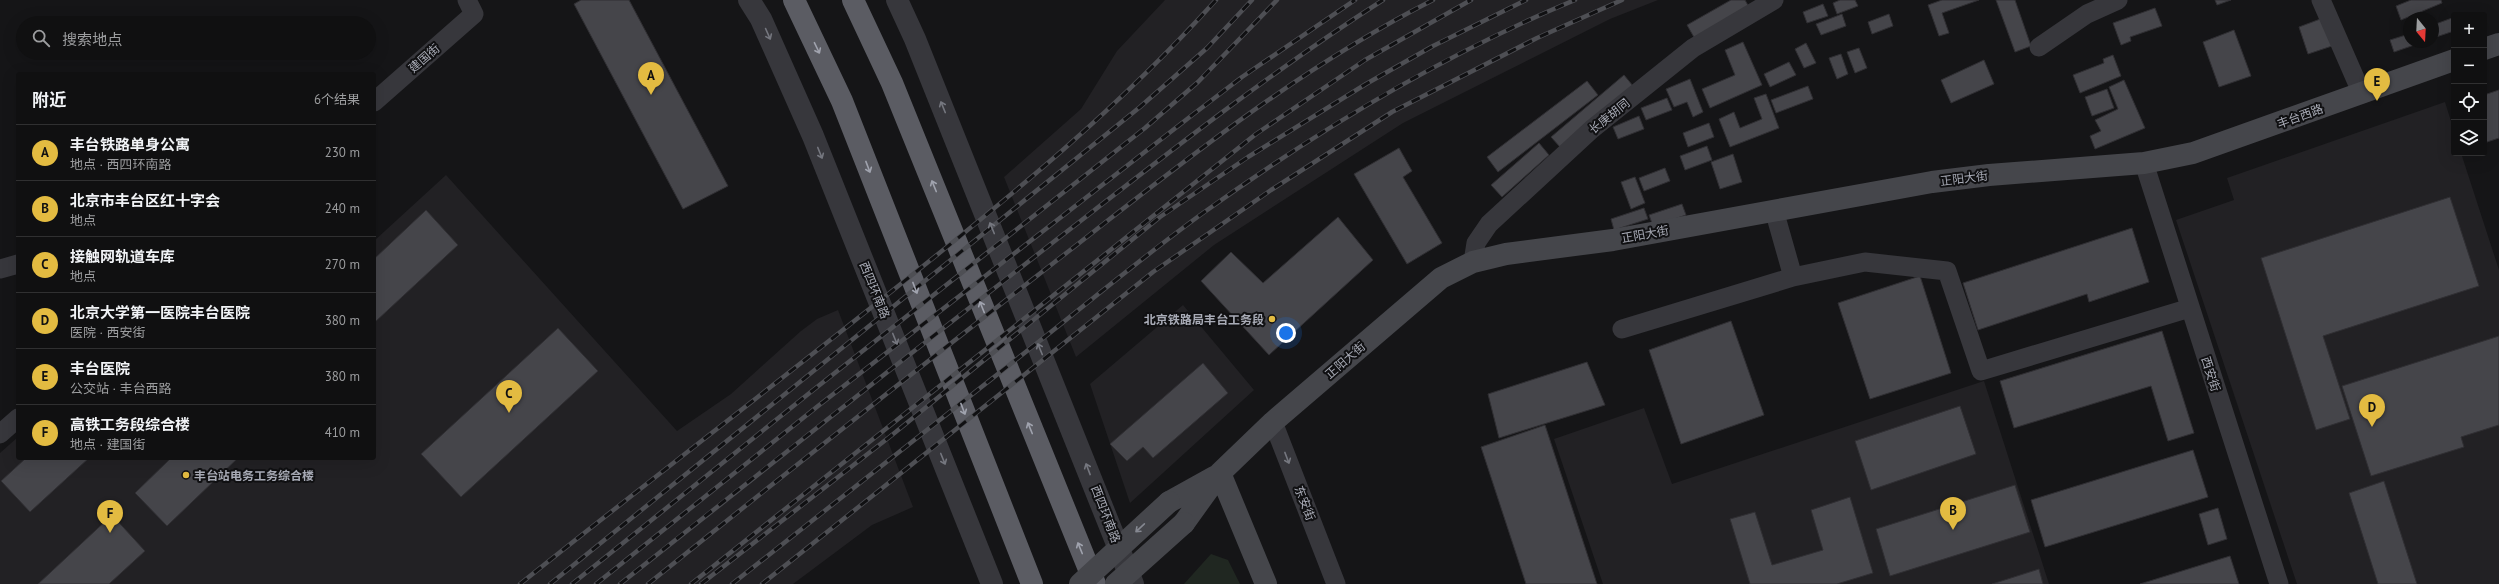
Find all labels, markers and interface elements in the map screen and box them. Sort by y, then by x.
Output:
north arrow [2403,12,2439,48]
map controls [2451,12,2487,156]
button: + [2451,12,2487,48]
search box [16,16,376,60]
icon: search [30,27,52,49]
one-way arrow [764,28,772,40]
text: 搜索地点 [62,30,122,49]
street label: 建国街 [405,41,443,75]
one-way arrow [814,42,821,54]
button: − [2451,48,2487,84]
pin: A [638,62,664,95]
pin: E [2364,68,2390,101]
button: locate [2451,84,2487,120]
text: 附近 [32,89,66,111]
text: 6个结果 [314,91,360,108]
street label: 长庚胡同 [1586,95,1632,137]
street label: 丰台西路 [2275,101,2325,131]
one-way arrow [939,102,946,114]
button: layers [2451,120,2487,156]
text: 丰台铁路单身公寓 [70,135,190,154]
text: A [41,144,49,161]
text: 230 m [325,144,360,161]
one-way arrow [816,147,824,159]
text: 地点 · 西四环南路 [70,156,171,173]
one-way arrow [865,161,872,173]
street label: 正阳大街 [1939,168,1989,188]
one-way arrow [929,181,937,193]
text: 北京市丰台区红十字会 [70,191,220,210]
text: B [41,200,49,217]
text: 240 m [325,200,360,217]
text: 地点 [70,212,96,229]
street label: 正阳大街 [1620,222,1670,246]
one-way arrow [987,223,995,235]
text: 接触网轨道车库 [70,247,175,266]
text: C [41,256,49,273]
text: 270 m [325,256,360,273]
street label: 西四环南路 [857,259,893,321]
text: 地点 [70,268,96,285]
one-way arrow [912,282,920,294]
one-way arrow [978,302,985,314]
text: 北京大学第一医院丰台医院 [70,303,250,322]
text: D [41,312,49,329]
text: 380 m [325,312,360,329]
place label: 北京铁路局丰台工务段 [1144,312,1264,327]
marker: 北京铁路局丰台工务段 [1267,314,1277,324]
your location [1276,323,1296,343]
text: 医院 · 西安街 [70,324,145,341]
one-way arrow [891,332,899,344]
street label: 正阳大街 [1322,339,1368,381]
one-way arrow [1036,343,1044,355]
street label: 西安街 [2198,355,2224,393]
text: 丰台医院 [70,359,130,378]
text: E [42,368,48,385]
text: 380 m [325,368,360,385]
text: 公交站 · 丰台西路 [70,380,171,397]
pin: C [496,380,522,413]
pin: D [2359,394,2385,427]
one-way arrow [959,403,967,415]
text: 高铁工务段综合楼 [70,415,190,434]
one-way arrow [1026,422,1034,434]
text: F [42,424,48,441]
text: 410 m [325,424,360,441]
text: 地点 · 建国街 [70,436,145,453]
one-way arrow [1284,452,1292,464]
one-way arrow [940,453,948,465]
one-way arrow [1084,464,1092,476]
place label: 丰台站电务工务综合楼 [194,468,314,483]
marker: 丰台站电务工务综合楼 [181,470,191,480]
street label: 西四环南路 [1088,483,1124,545]
street label: 东安街 [1292,484,1318,522]
pin: B [1940,497,1966,530]
pin: F [97,500,123,533]
one-way arrow [1135,523,1145,533]
one-way arrow [1075,542,1083,554]

